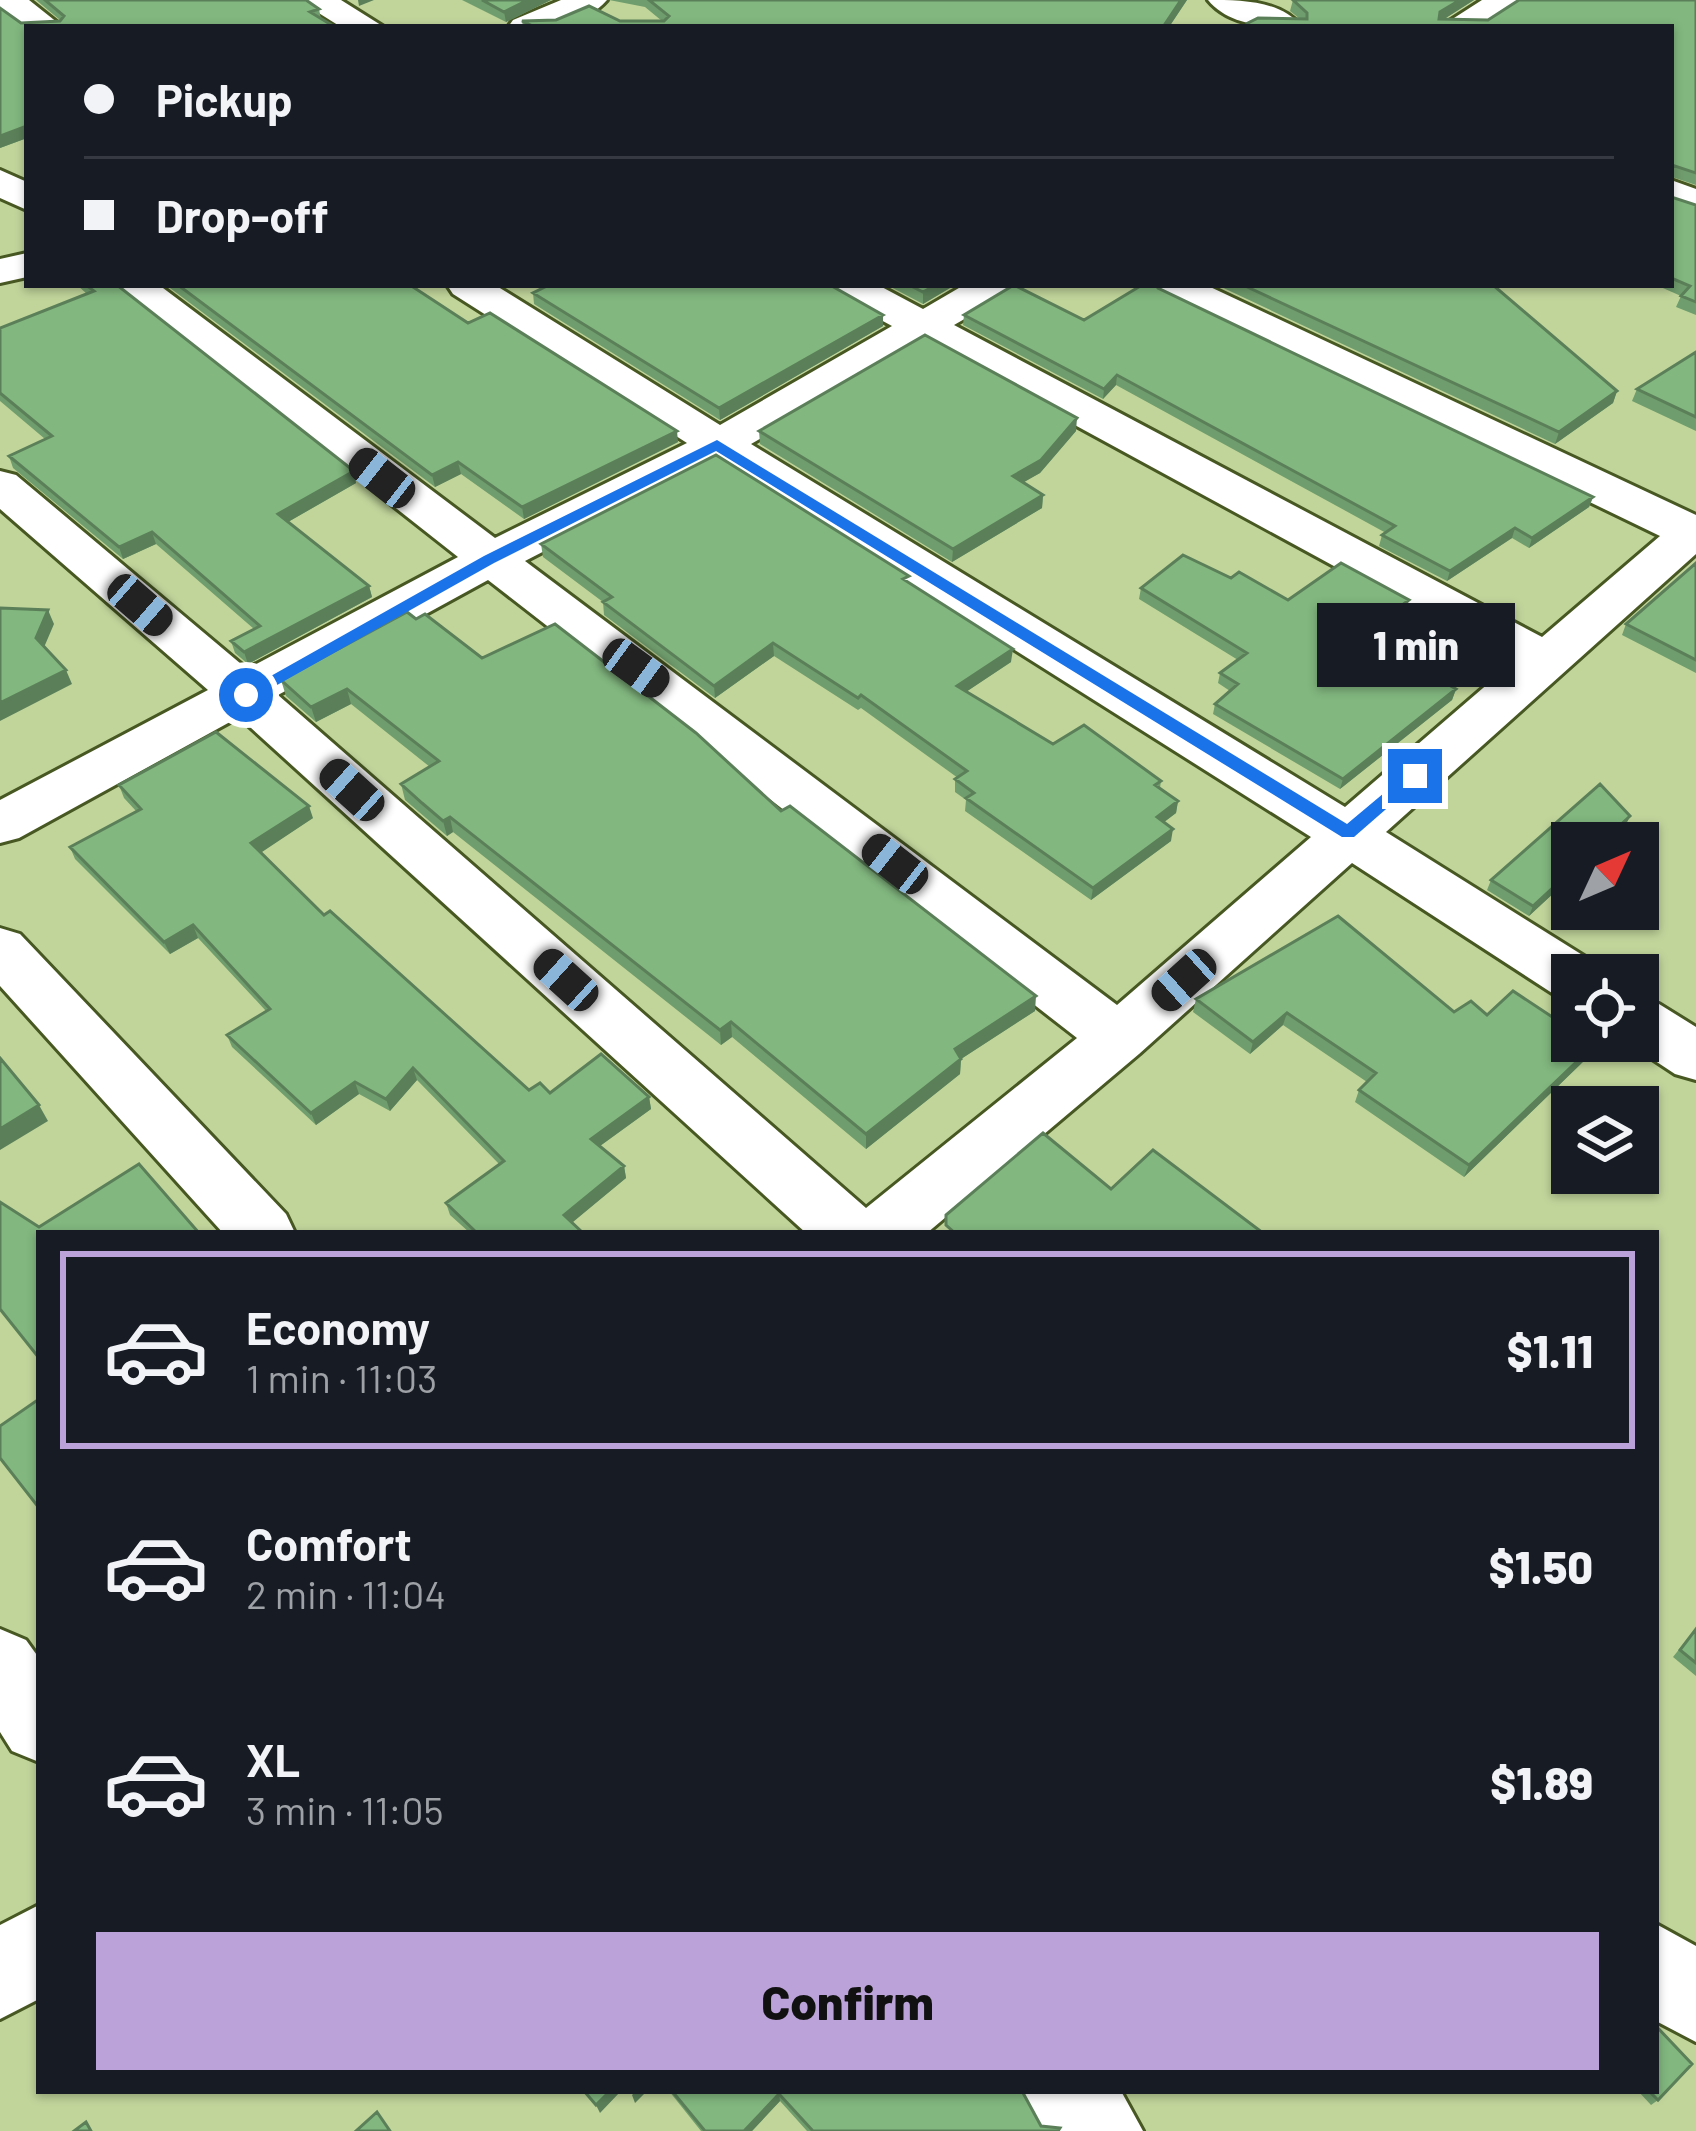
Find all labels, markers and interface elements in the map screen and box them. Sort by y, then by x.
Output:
text: Pickup [156,72,293,126]
text: Drop-off [156,188,329,242]
car [343,442,421,514]
car [101,568,179,642]
callout: 1 min [1316,602,1514,686]
text: 1 min [1373,621,1459,668]
car [596,632,676,704]
route start [219,668,273,722]
route end [1388,749,1442,803]
car [313,753,391,827]
north arrow [1551,822,1659,930]
map controls [1551,822,1659,1194]
car [856,828,934,900]
car [527,943,605,1017]
car [1145,943,1223,1017]
button: locate [1551,954,1659,1062]
button: layers [1551,1086,1659,1194]
icon: car [102,1296,210,1404]
text: Economy [246,1300,430,1354]
text: $1.11 [1507,1323,1593,1377]
text: 1 min · 11:03 [246,1354,437,1401]
icon: car [102,1512,210,1620]
text: Comfort [246,1516,412,1570]
text: $1.50 [1489,1539,1593,1593]
text: 2 min · 11:04 [246,1570,446,1617]
icon: car [102,1728,210,1836]
text: XL [246,1732,300,1786]
text: $1.89 [1490,1755,1593,1809]
text: 3 min · 11:05 [246,1786,444,1833]
button: Confirm [96,1932,1599,2070]

